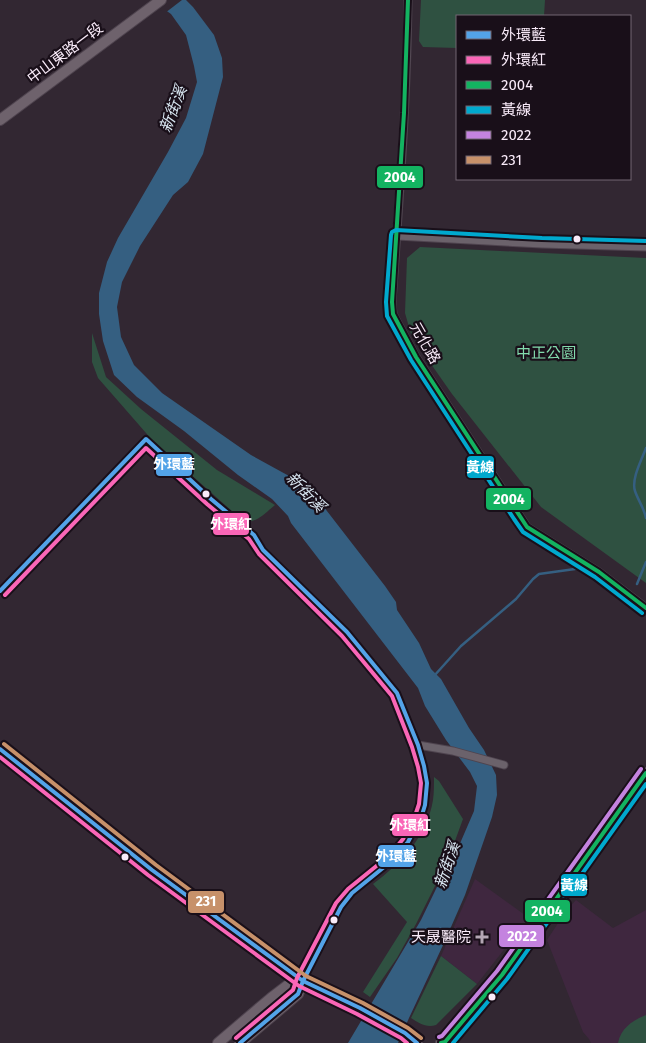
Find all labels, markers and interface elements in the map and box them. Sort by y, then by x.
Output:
legend [456,15,631,180]
street label: 中山東路一段 [24,19,106,87]
text: 外環藍 [501,26,546,44]
text: 外環紅 [501,51,546,69]
text: 2004 [501,76,533,94]
water label: 新街溪 [156,81,191,135]
text: 黃線 [501,101,531,119]
text: 2022 [501,126,531,144]
text: 231 [501,151,522,169]
line badge: 2004 [376,165,424,189]
text: 2004 [384,169,416,186]
unlabelled marker [572,234,582,244]
street label: 元化路 [406,319,444,367]
park label: 中正公園 [516,344,576,362]
line badge: 外環藍 [155,453,193,477]
line badge: 黃線 [466,455,495,479]
text: 外環藍 [153,456,195,473]
text: 黃線 [466,459,494,476]
water label: 新街溪 [282,468,331,517]
line badge: 2004 [485,487,532,511]
unlabelled marker [201,489,211,499]
text: 2004 [493,491,525,508]
line badge: 外環紅 [212,512,250,536]
text: 外環紅 [210,516,252,533]
line badge: 外環紅 [391,813,429,837]
text: 外環紅 [389,817,431,834]
water label: 新街溪 [430,837,464,891]
line badge: 外環藍 [377,844,415,868]
text: 外環藍 [375,848,417,865]
unlabelled marker [120,852,130,862]
line badge: 黃線 [560,873,588,897]
text: 黃線 [560,877,588,894]
line badge: 231 [187,890,225,914]
text: 231 [196,893,216,910]
line badge: 2004 [524,899,571,923]
text: 2004 [531,903,563,920]
unlabelled marker [329,915,339,925]
line badge: 2022 [498,924,545,948]
place label: 天晟醫院 [411,928,471,946]
text: 2022 [507,928,537,945]
marker: 天晟醫院 [475,930,489,944]
unlabelled marker [487,992,497,1002]

